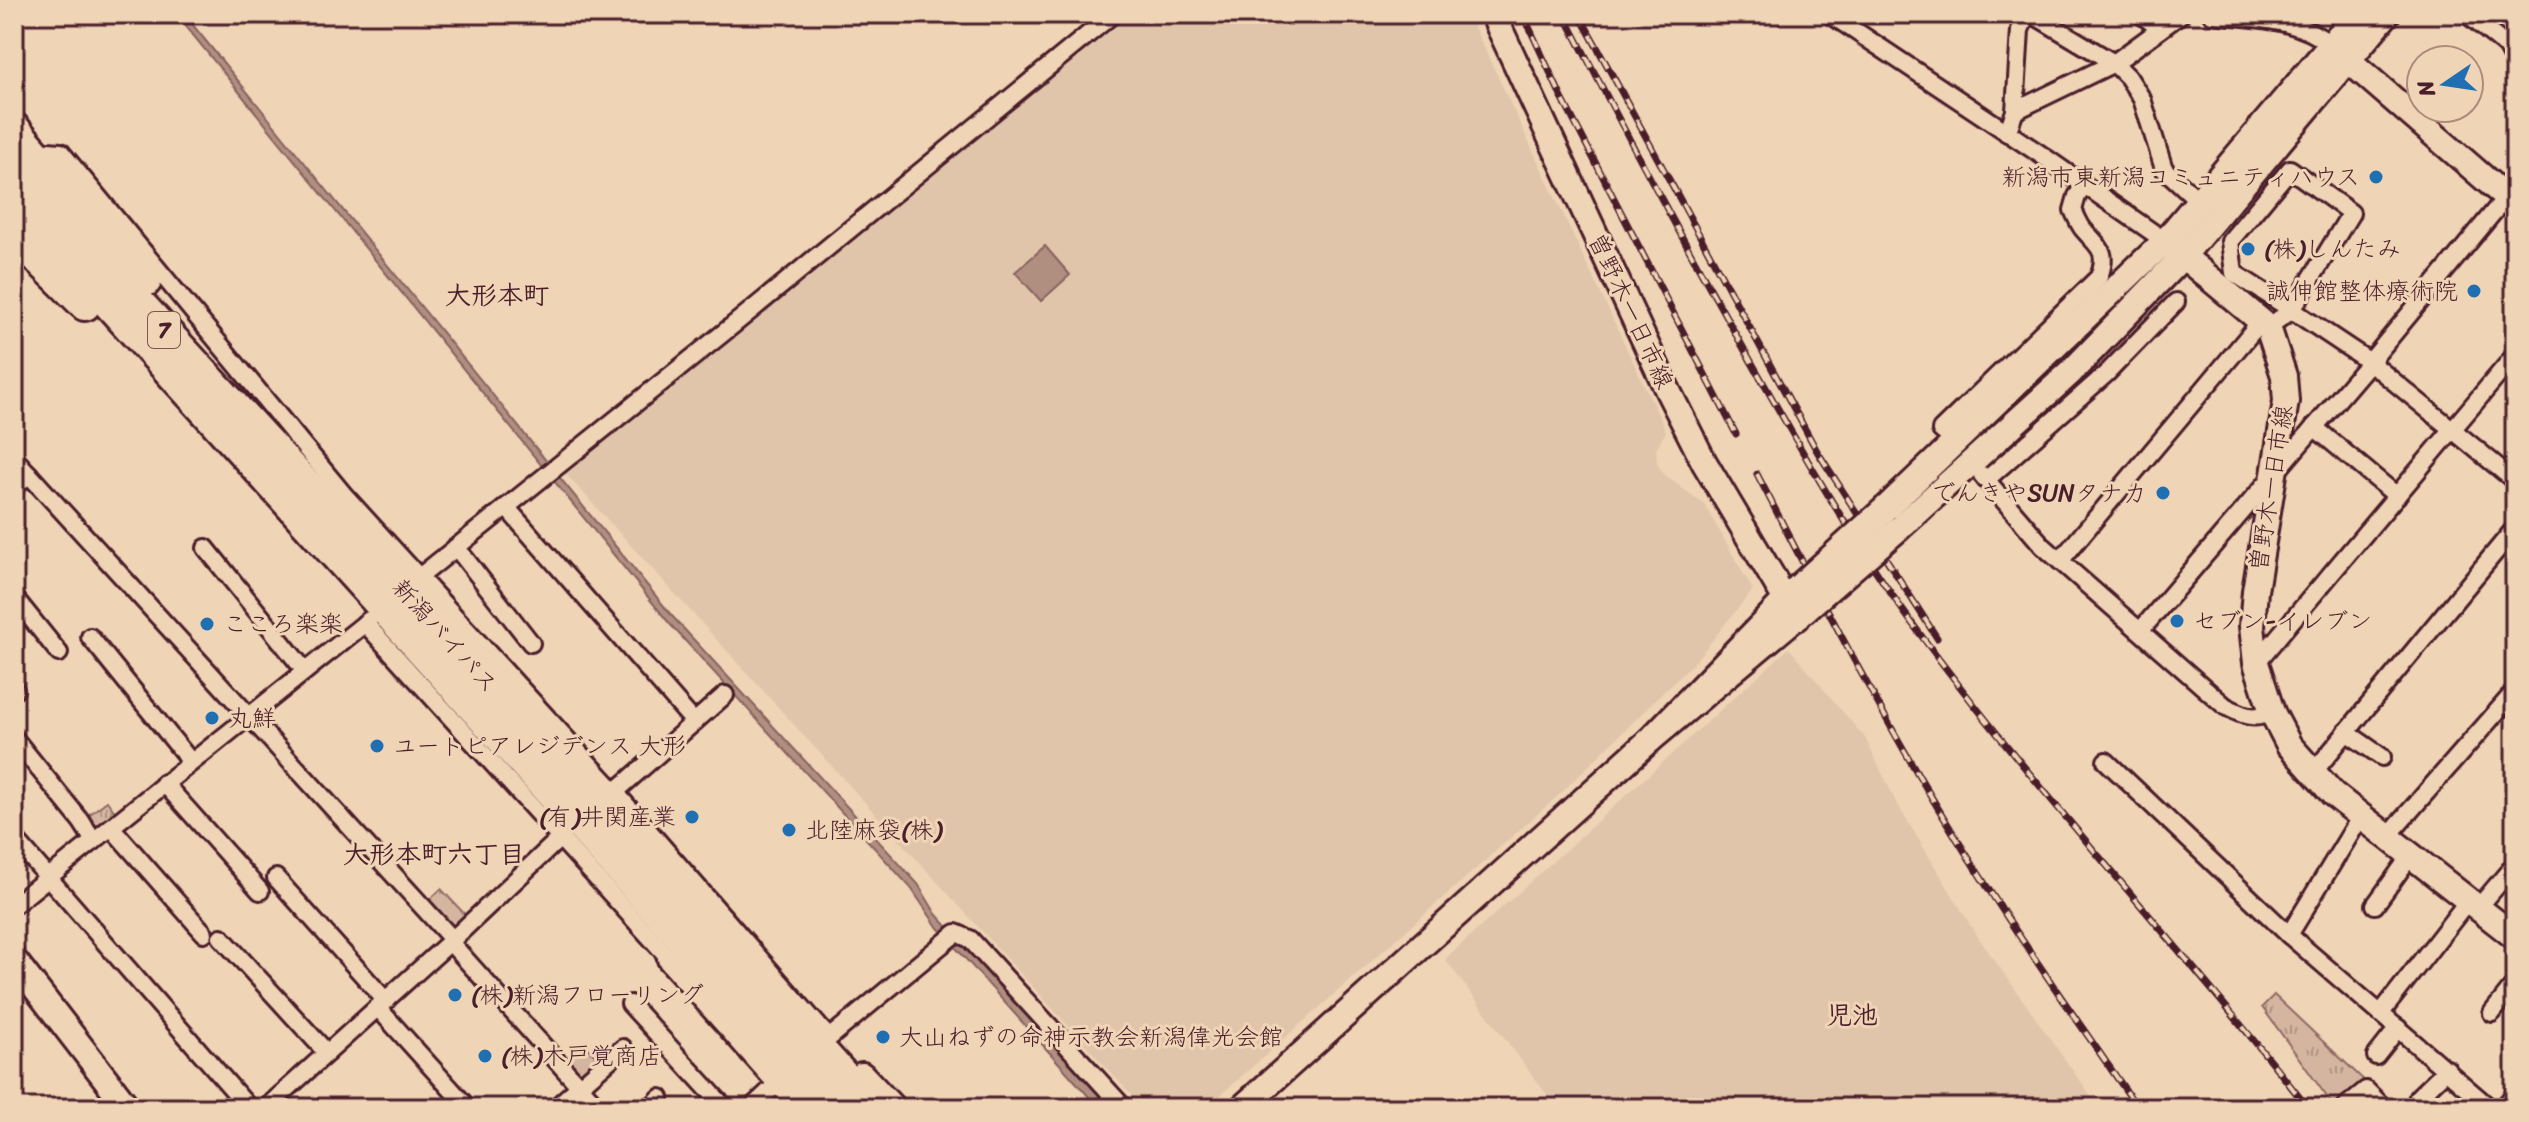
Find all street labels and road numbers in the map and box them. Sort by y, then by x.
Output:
street label: 曽野木一日市線 [1576,226,1686,396]
road number: 7 [148,312,180,348]
street label: 曽野木一日市線 [2237,402,2305,574]
street label: 新潟バイパス [381,569,509,703]

